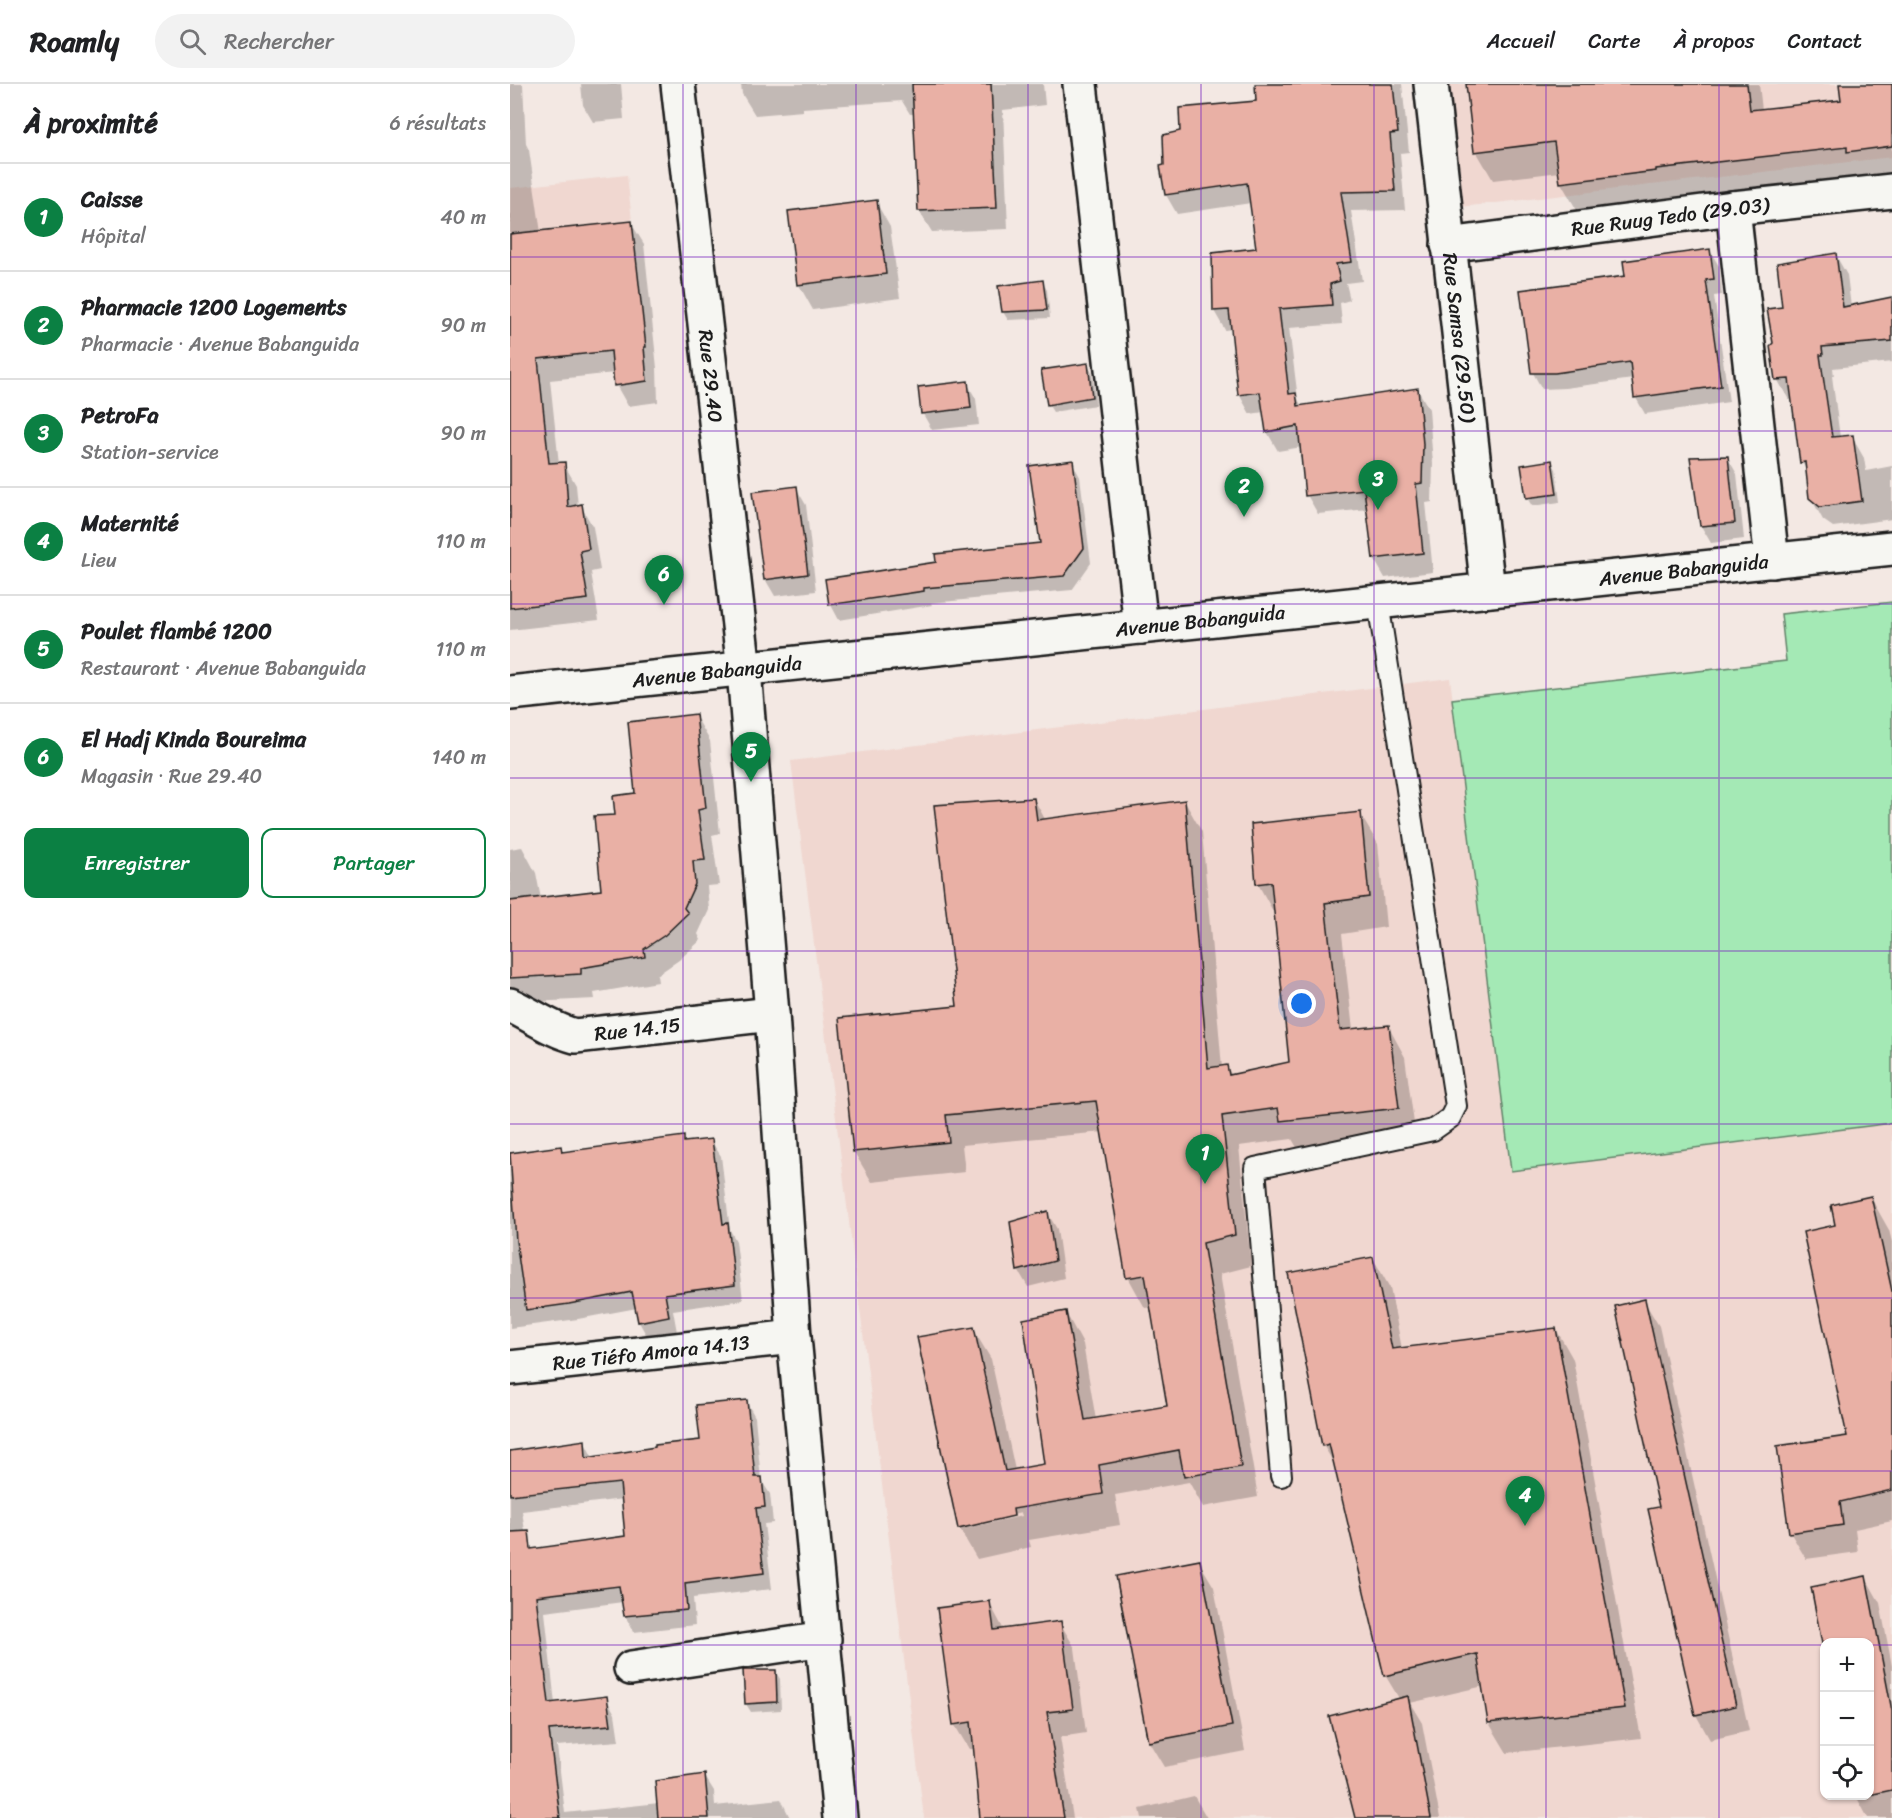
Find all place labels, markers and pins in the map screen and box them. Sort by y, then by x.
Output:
pin: 3 [1358,460,1398,510]
pin: 2 [1224,468,1264,517]
pin: 6 [644,556,684,605]
pin: 5 [732,732,770,782]
pin: 1 [1186,1134,1224,1184]
pin: 4 [1506,1476,1544,1526]

